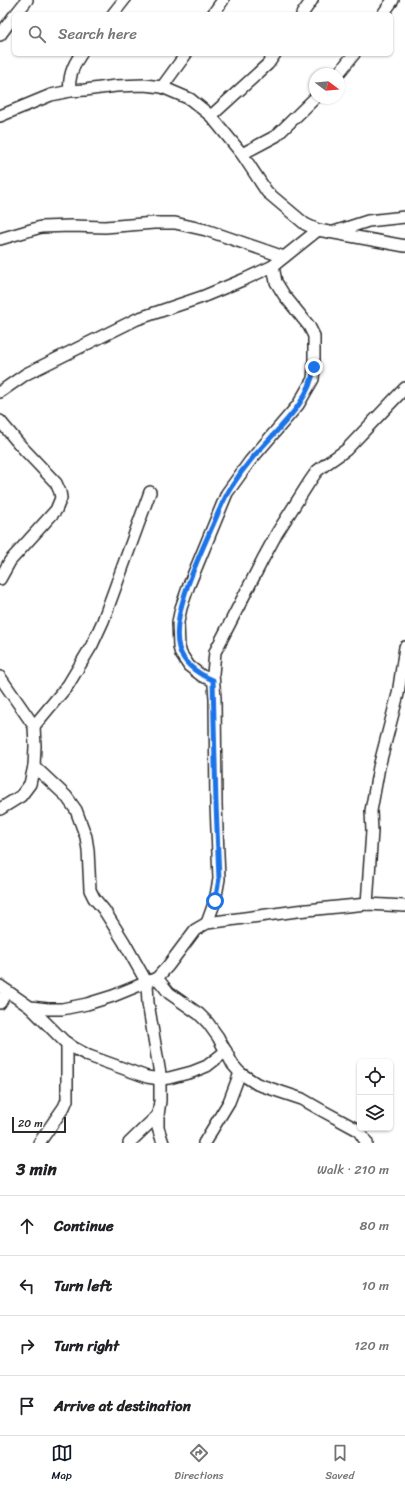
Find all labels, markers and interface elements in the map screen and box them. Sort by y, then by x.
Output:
search box [12,12,393,56]
text: Search here [58,21,137,47]
icon: search [26,23,48,45]
north arrow [309,68,345,104]
route end [305,358,323,376]
route start [206,892,224,910]
map controls [357,1059,393,1131]
button: locate [357,1059,393,1095]
button: layers [357,1095,393,1131]
text: 20 m [18,1114,43,1133]
scale bar [12,1115,66,1134]
text: 3 min [16,1154,57,1184]
text: Walk · 210 m [317,1158,389,1181]
text: Continue [54,1213,114,1239]
text: 80 m [360,1214,389,1237]
icon: ahead [16,1215,38,1237]
text: Turn left [54,1273,112,1299]
text: 10 m [362,1274,389,1297]
icon: left [16,1275,38,1297]
text: Turn right [54,1333,119,1359]
text: 120 m [354,1334,389,1357]
icon: right [16,1335,38,1357]
text: Arrive at destination [54,1393,191,1419]
icon: arrive [16,1395,38,1417]
tab: Map [51,1442,73,1485]
tab: Directions [174,1442,224,1485]
tab: Saved [325,1442,354,1485]

